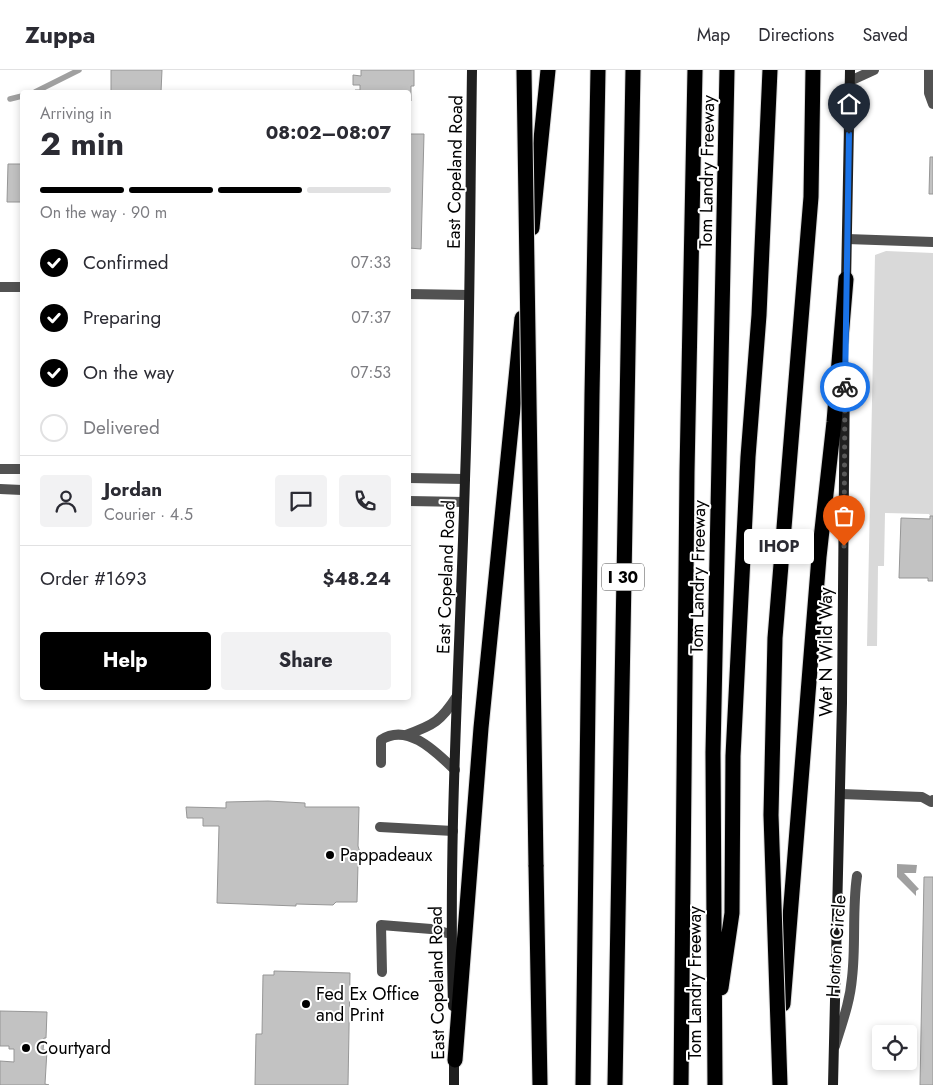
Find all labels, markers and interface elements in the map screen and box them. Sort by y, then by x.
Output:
text: Zuppa [25,17,96,52]
text: Map [697,22,730,48]
text: Directions [758,22,834,48]
text: Saved [862,22,908,48]
pin [828,83,870,134]
icon: home [835,90,863,118]
street label: East Copeland Road [441,95,469,249]
street label: Tom Landry Freeway [693,95,721,249]
text: Arriving in [40,102,112,125]
text: 08:02–08:07 [266,119,391,146]
text: 2 min [40,121,124,167]
text: On the way · 90 m [40,201,167,224]
icon: check [40,249,68,277]
text: Confirmed [83,249,169,276]
text: 07:33 [351,251,391,274]
icon: check [40,304,68,332]
text: Preparing [83,304,161,331]
text: 07:37 [351,306,391,329]
icon: check [40,359,68,387]
text: On the way [83,359,174,386]
text: 07:53 [350,361,391,384]
courier [820,362,870,412]
icon: bike [831,373,859,401]
text: Delivered [83,414,160,441]
button: person [40,475,92,527]
button: chat [275,475,327,527]
button: phone [339,475,391,527]
text: Jordan [104,476,162,503]
pin [823,495,865,546]
street label: East Copeland Road [430,500,462,654]
street label: Tom Landry Freeway [684,500,712,654]
icon: bag [830,502,858,530]
text: Courier · 4.5 [104,503,193,526]
callout: IHOP [744,528,814,564]
text: IHOP [759,535,799,558]
road number: I 30 [602,564,644,590]
text: Order #1693 [40,565,147,592]
text: $48.24 [322,565,391,592]
street label: Wet N Wild Way [813,587,839,717]
button: Help [40,632,211,690]
button: Share [221,632,391,690]
place label: Pappadeaux [340,842,433,868]
marker: Pappadeaux [324,849,336,861]
street label: Horton Circle [819,894,853,998]
street label: East Copeland Road [423,906,451,1060]
street label: Tom Landry Freeway [682,906,708,1060]
place label: Fed Ex Office and Print [316,981,419,1028]
marker: Fed Ex Office and Print [300,998,312,1010]
map controls [872,1025,917,1070]
button: locate [872,1025,917,1070]
place label: Courtyard [36,1035,111,1061]
marker: Courtyard [20,1042,32,1054]

